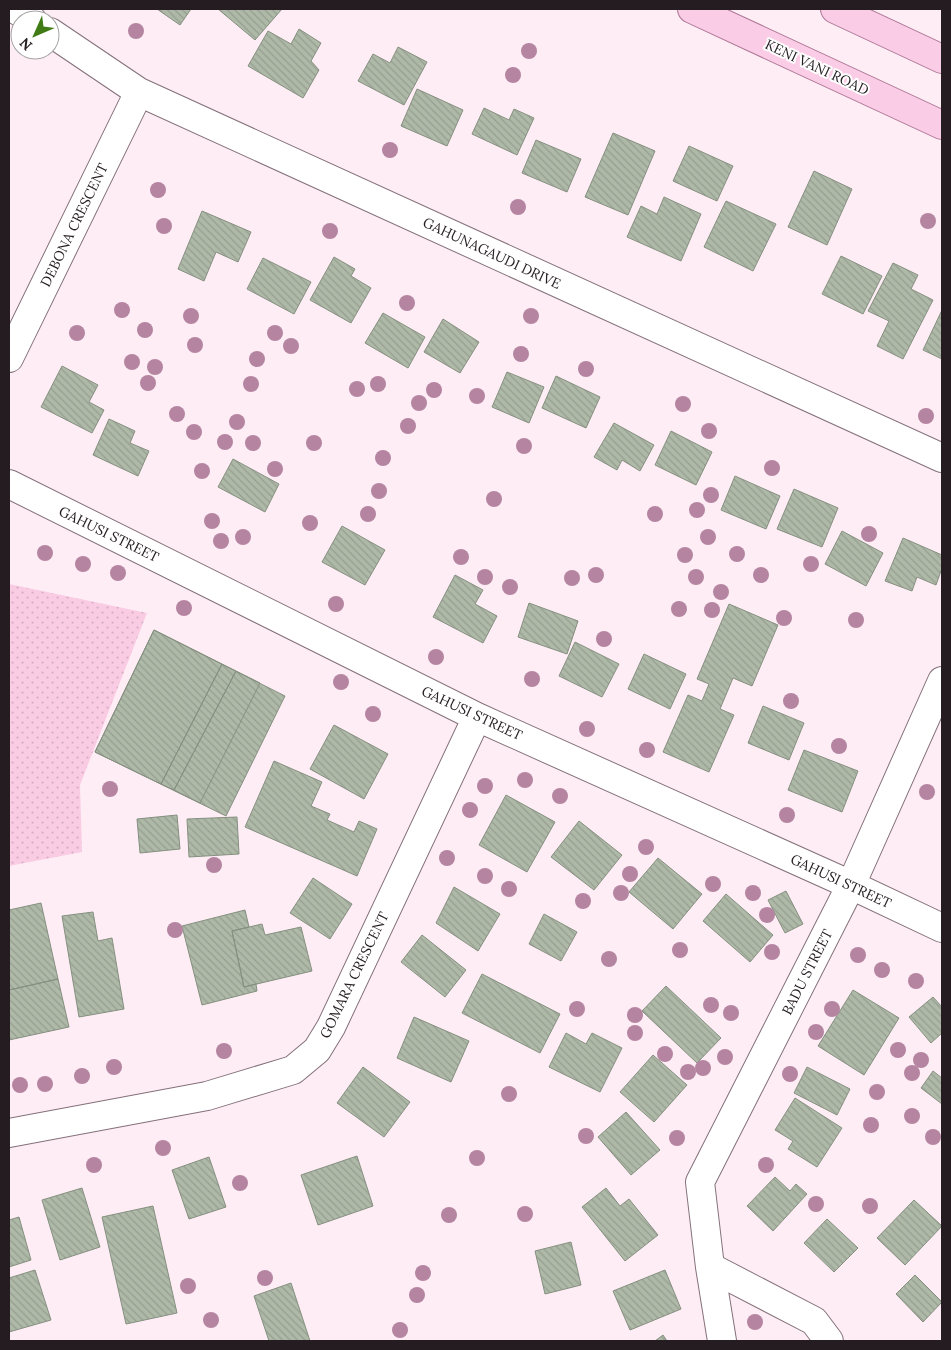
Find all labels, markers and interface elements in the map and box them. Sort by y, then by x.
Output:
north arrow [10,10,60,60]
text: N [15,34,36,54]
street label: KENI VANI ROAD [762,35,872,99]
street label: DEBONA CRESCENT [36,160,112,290]
street label: GAHUNAGAUDI DRIVE [420,213,564,293]
street label: GAHUSI STREET [56,502,162,566]
street label: GAHUSI STREET [419,682,525,744]
street label: GAHUSI STREET [788,850,894,912]
street label: GOMARA CRESCENT [316,909,392,1041]
street label: BADU STREET [778,926,836,1018]

